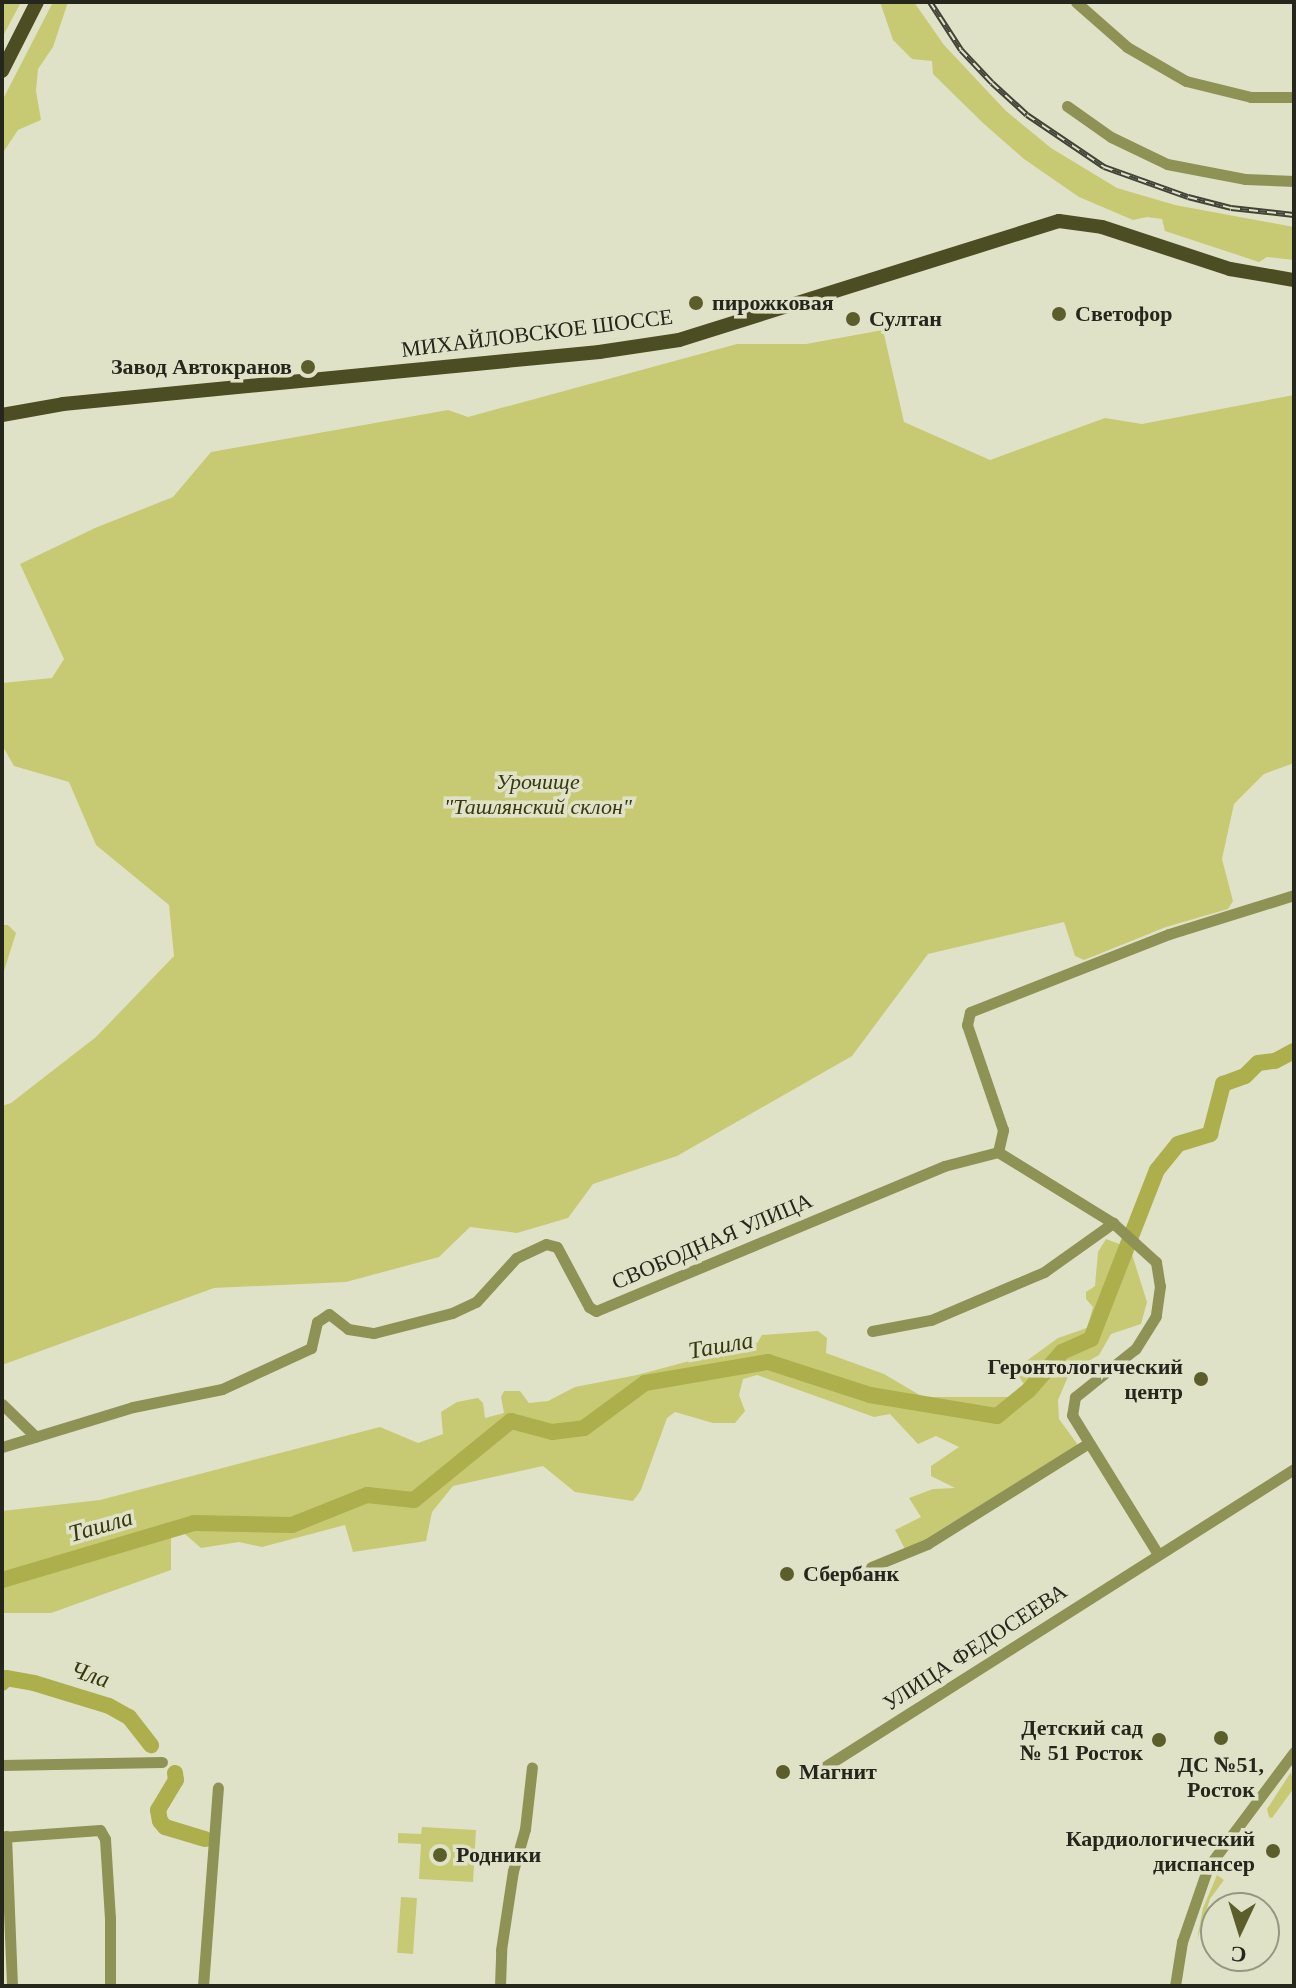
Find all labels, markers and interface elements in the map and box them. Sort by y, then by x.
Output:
place label: пирожковая [712,290,834,316]
marker: пирожковая [687,294,705,312]
place label: Светофор [1075,301,1173,327]
street label: МИХАЙЛОВСКОЕ ШОССЕ [400,303,674,363]
marker: Светофор [1050,305,1068,323]
place label: Султан [869,306,942,332]
marker: Султан [844,310,862,328]
place label: Завод Автокранов [111,354,292,380]
marker: Завод Автокранов [299,358,317,376]
park label: Урочище "Ташлянский склон" [444,768,632,820]
street label: СВОБОДНАЯ УЛИЦА [608,1187,816,1295]
water label: Ташла [686,1326,756,1366]
place label: Геронтологический центр [988,1353,1183,1404]
marker: Геронтологический центр [1190,1368,1212,1390]
water label: Ташла [66,1503,136,1549]
place label: Сбербанк [803,1561,899,1587]
marker: Сбербанк [778,1565,796,1583]
street label: УЛИЦА ФЕДОСЕЕВА [878,1578,1072,1716]
water label: Чла [67,1655,113,1695]
place label: Детский сад № 51 Росток [1020,1714,1143,1766]
marker: ДС №51, Росток [1212,1729,1230,1747]
marker: Детский сад № 51 Росток [1150,1731,1168,1749]
place label: ДС №51, Росток [1178,1751,1264,1802]
place label: Магнит [799,1759,877,1785]
marker: Магнит [774,1763,792,1781]
place label: Кардиологический диспансер [1066,1825,1255,1876]
marker: Кардиологический диспансер [1262,1840,1284,1862]
place label: Родники [456,1842,541,1868]
marker: Родники [431,1846,449,1864]
north arrow [1200,1892,1280,1972]
text: С [1230,1941,1247,1967]

